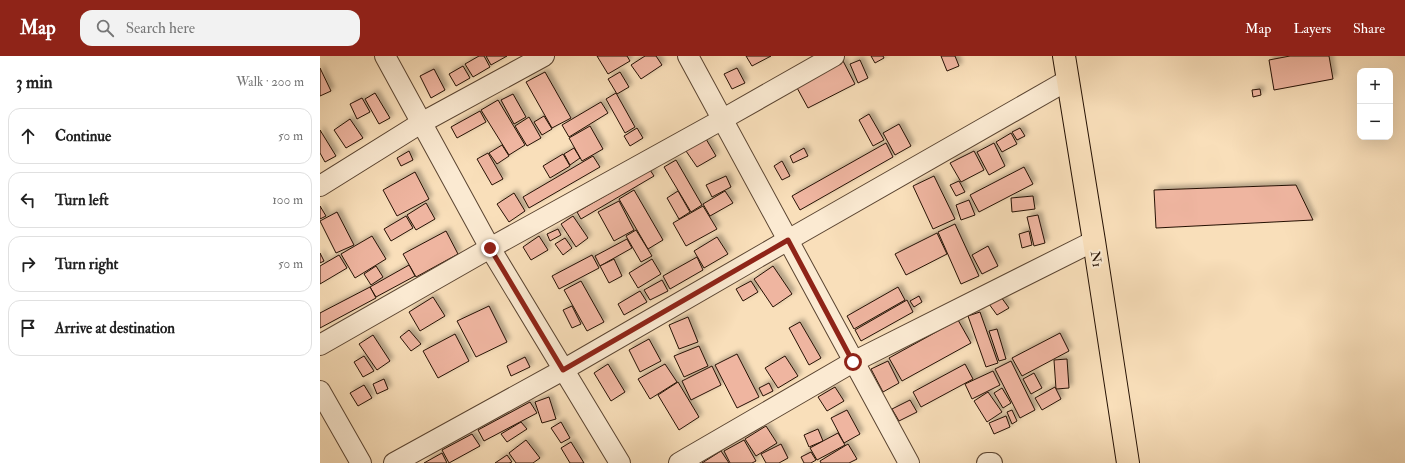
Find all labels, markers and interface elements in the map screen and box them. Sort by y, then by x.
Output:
search box [80,10,360,46]
text: Map [20,16,56,40]
icon: search [94,17,116,39]
text: Search here [126,19,195,38]
text: Map [1245,20,1271,37]
text: Layers [1293,20,1331,37]
text: Share [1353,20,1385,37]
map controls [1357,68,1393,140]
button: + [1357,68,1393,104]
text: 3 min [16,72,53,93]
text: Walk · 200 m [236,74,304,90]
button: − [1357,104,1393,140]
icon: ahead [17,125,39,147]
text: Continue [55,127,111,146]
text: 50 m [278,128,303,144]
icon: left [17,189,39,211]
text: Turn left [55,191,109,210]
text: 100 m [272,192,303,208]
route end [481,239,499,257]
street label: N1 [1087,250,1105,269]
icon: right [17,253,39,275]
text: Turn right [55,255,118,274]
text: 50 m [278,256,303,272]
icon: arrive [17,317,39,339]
text: Arrive at destination [55,319,175,338]
route start [844,353,862,371]

